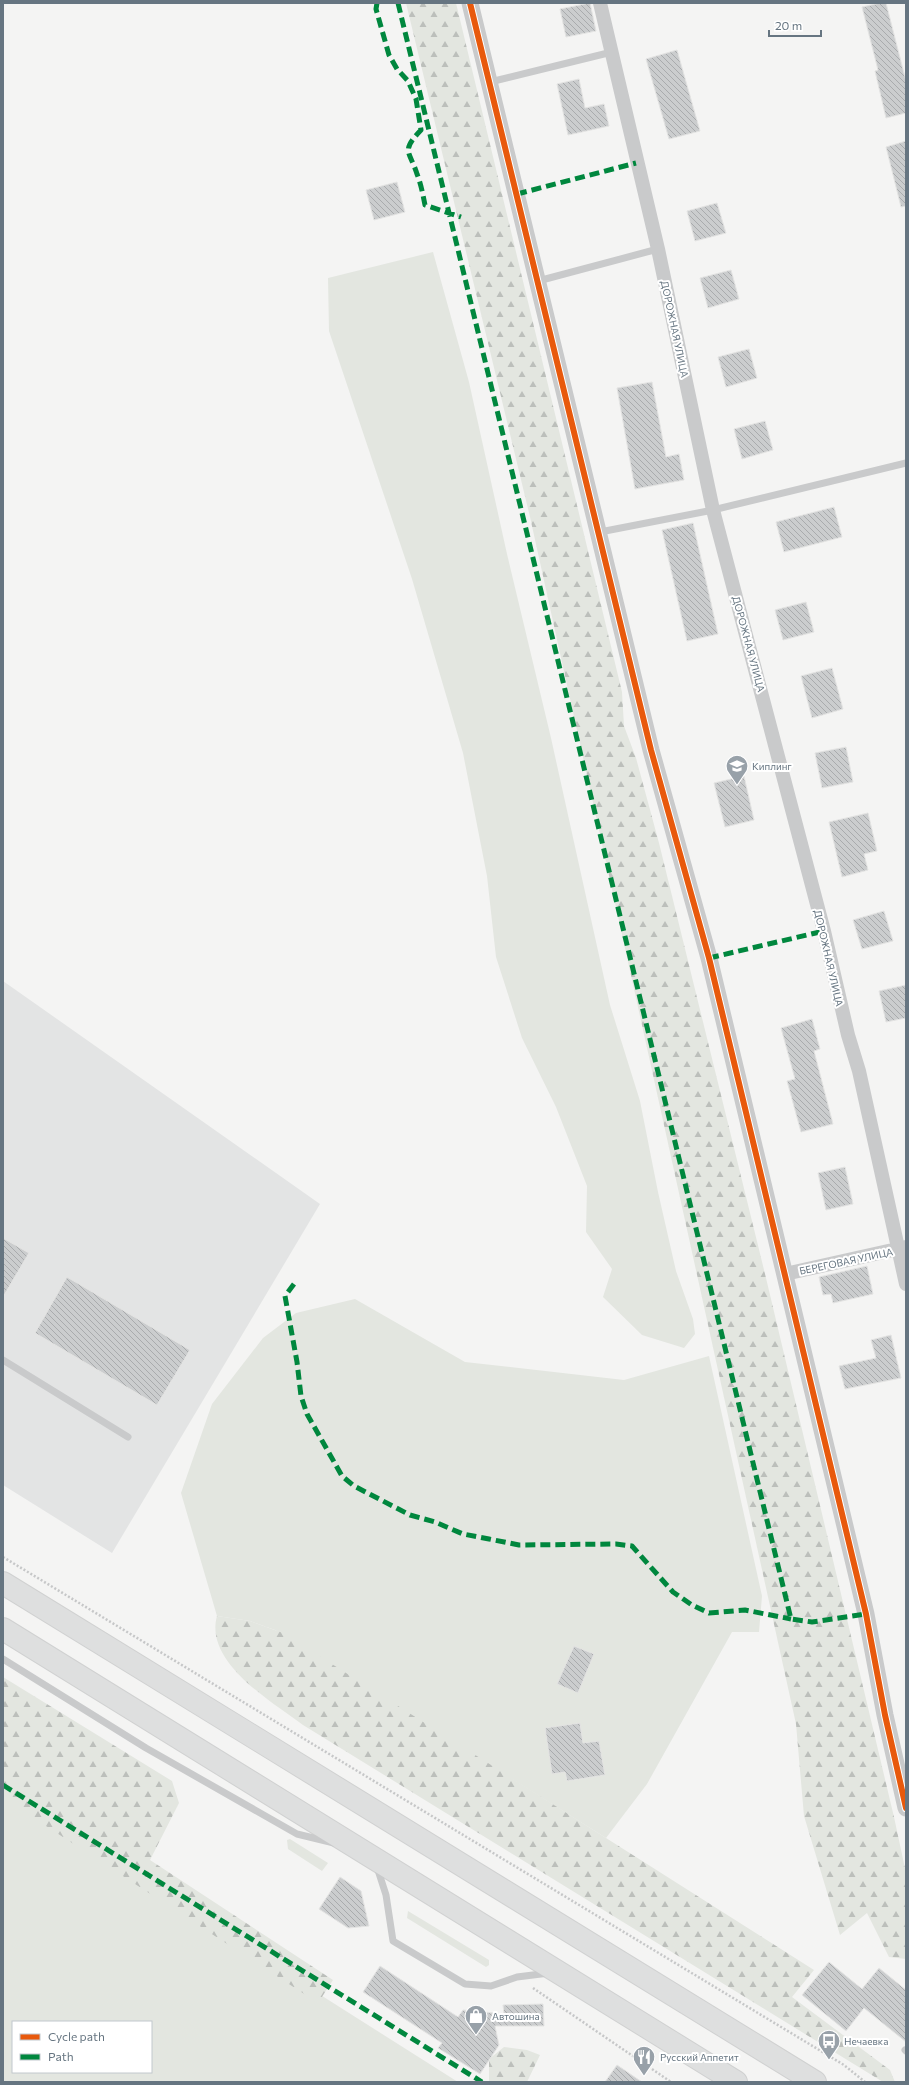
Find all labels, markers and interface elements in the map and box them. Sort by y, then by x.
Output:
scale bar [769,12,821,38]
text: 20 m [775,18,802,32]
street label: ДОРОЖНАЯ УЛИЦА [659,279,691,379]
street label: ДОРОЖНАЯ УЛИЦА [730,595,768,693]
school or university icon: Киплинг [724,753,750,786]
place label: Киплинг [752,760,792,772]
street label: ДОРОЖНАЯ УЛИЦА [812,908,846,1008]
street label: БЕРЕГОВАЯ УЛИЦА [798,1245,894,1277]
shop icon: Автошина [463,2003,489,2036]
place label: Автошина [492,2010,540,2022]
legend [12,2021,152,2073]
bus stop icon: Нечаевка [816,2028,842,2061]
text: Cycle path [48,2029,105,2043]
place label: Нечаевка [844,2035,888,2047]
restaurant icon: Русский Аппетит [631,2044,657,2077]
text: Path [48,2049,74,2063]
place label: Русский Аппетит [660,2051,739,2063]

